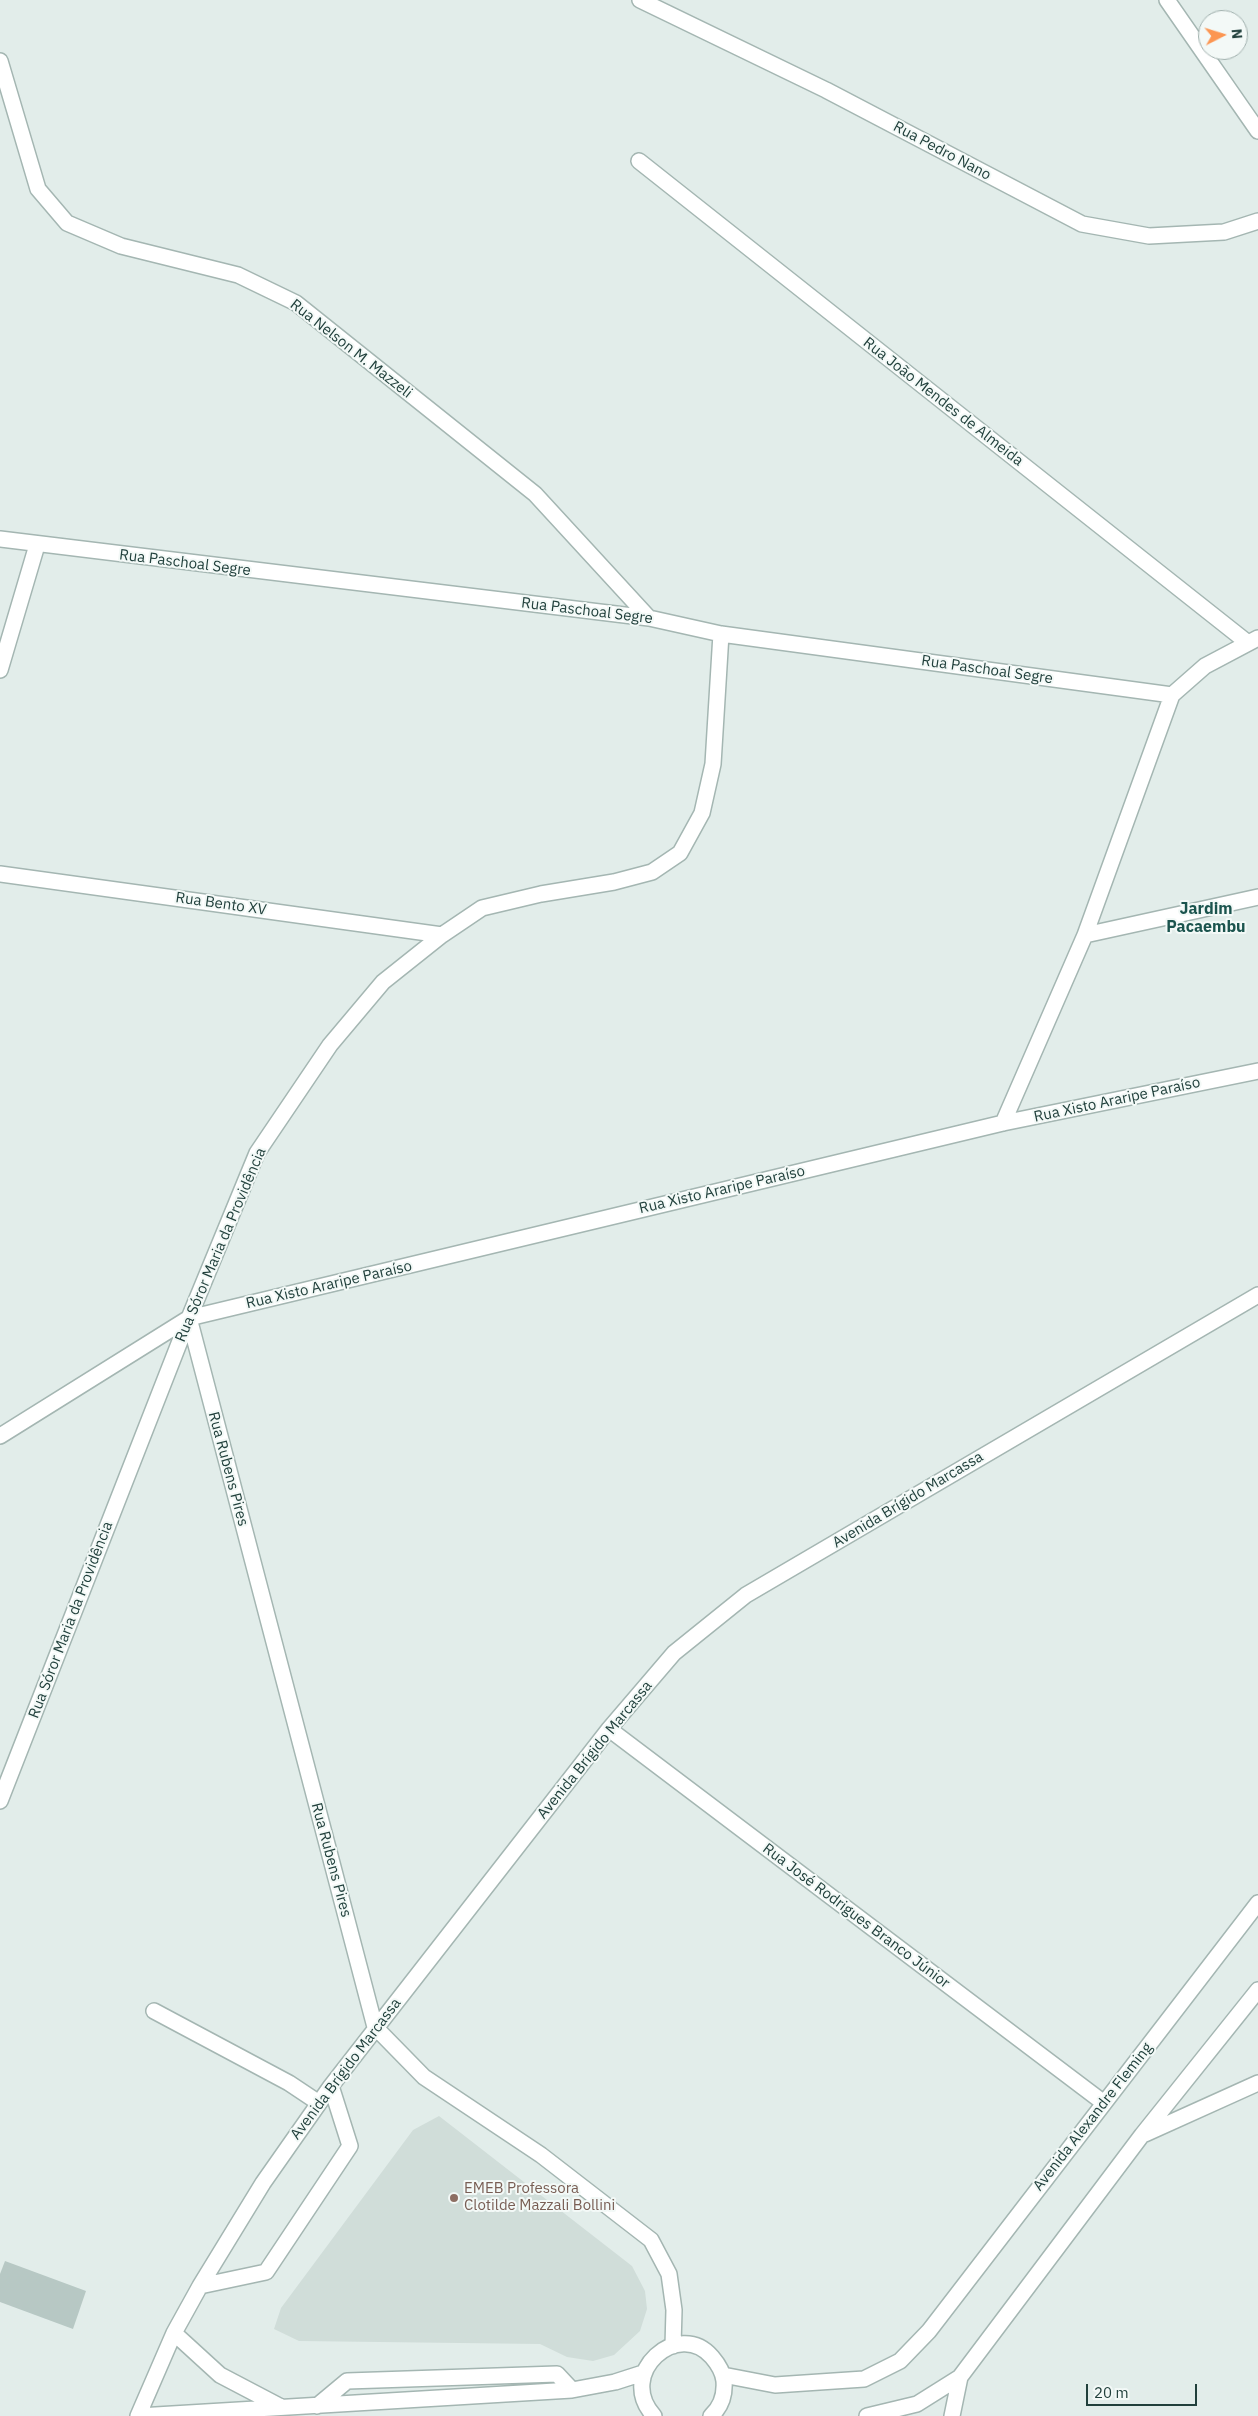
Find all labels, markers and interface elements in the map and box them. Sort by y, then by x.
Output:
north arrow [1198,10,1248,60]
text: N [1228,28,1246,40]
street label: Rua Pedro Nano [890,118,994,184]
street label: Rua Nelson M. Mazzeli [286,296,416,402]
street label: Rua João Mendes de Almeida [859,334,1027,470]
street label: Rua Paschoal Segre [118,546,252,580]
street label: Rua Paschoal Segre [520,594,654,628]
street label: Rua Paschoal Segre [920,652,1054,688]
street label: Rua Bento XV [174,889,268,919]
district label: Jardim Pacaembu [1166,899,1246,937]
street label: Rua Xisto Araripe Paraíso [1032,1074,1202,1126]
street label: Rua Sóror Maria da Providência [172,1145,270,1345]
street label: Rua Xisto Araripe Paraíso [637,1162,807,1218]
street label: Rua Xisto Araripe Paraíso [244,1257,414,1313]
street label: Rua Rubens Pires [204,1410,252,1528]
street label: Avenida Brígido Marcassa [829,1448,987,1552]
street label: Rua Sóror Maria da Providência [25,1519,117,1721]
street label: Avenida Brígido Marcassa [534,1677,656,1823]
street label: Rua Rubens Pires [307,1801,355,1919]
street label: Rua José Rodrigues Branco Júnior [759,1840,953,1992]
street label: Avenida Brígido Marcassa [287,1995,405,2143]
street label: Avenida Alexandre Fleming [1030,2039,1156,2195]
place label: EMEB Professora Clotilde Mazzali Bollini [464,2180,615,2215]
marker: EMEB Professora Clotilde Mazzali Bollini [448,2192,460,2204]
scale bar [1088,2374,1199,2406]
text: 20 m [1094,2383,1129,2402]

